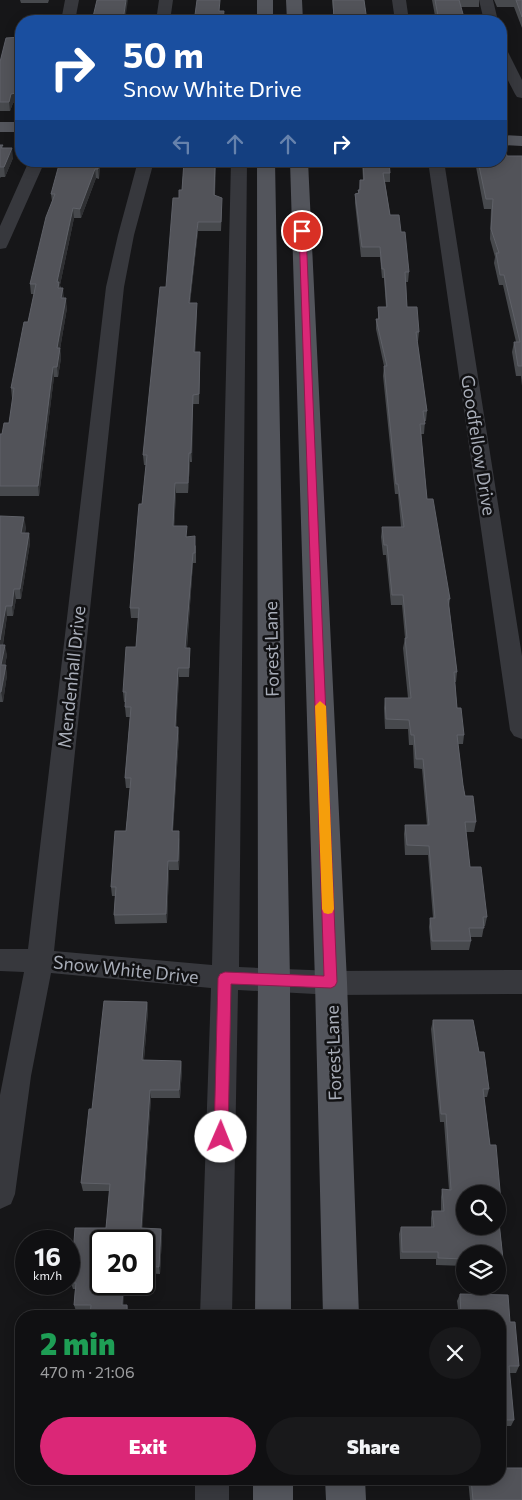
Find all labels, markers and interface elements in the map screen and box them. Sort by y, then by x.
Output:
text: 50 m [123,32,204,75]
icon: right [40,35,105,100]
text: Snow White Drive [123,75,302,102]
icon: left [168,130,196,158]
icon: ahead [221,130,249,158]
icon: ahead [274,130,302,158]
icon: right [327,130,355,158]
pin [281,210,323,252]
icon: arrive [288,217,316,245]
street label: Goodfellow Drive [457,373,501,517]
street label: Forest Lane [259,601,283,697]
street label: Mendenhall Drive [53,605,89,749]
street label: Snow White Drive [52,950,200,988]
street label: Forest Lane [320,1005,346,1101]
position arrow [194,1110,246,1162]
map controls [456,1185,506,1295]
button: search [456,1185,506,1235]
speed limit sign: 20 [90,1230,155,1295]
text: 16 [34,1241,61,1271]
button: layers [456,1245,506,1295]
text: km/h [33,1268,62,1282]
text: 2 min [40,1324,115,1361]
button: close [429,1327,481,1379]
text: 470 m · 21:06 [40,1362,135,1381]
button: Exit [40,1417,256,1475]
button: Share [266,1417,481,1475]

